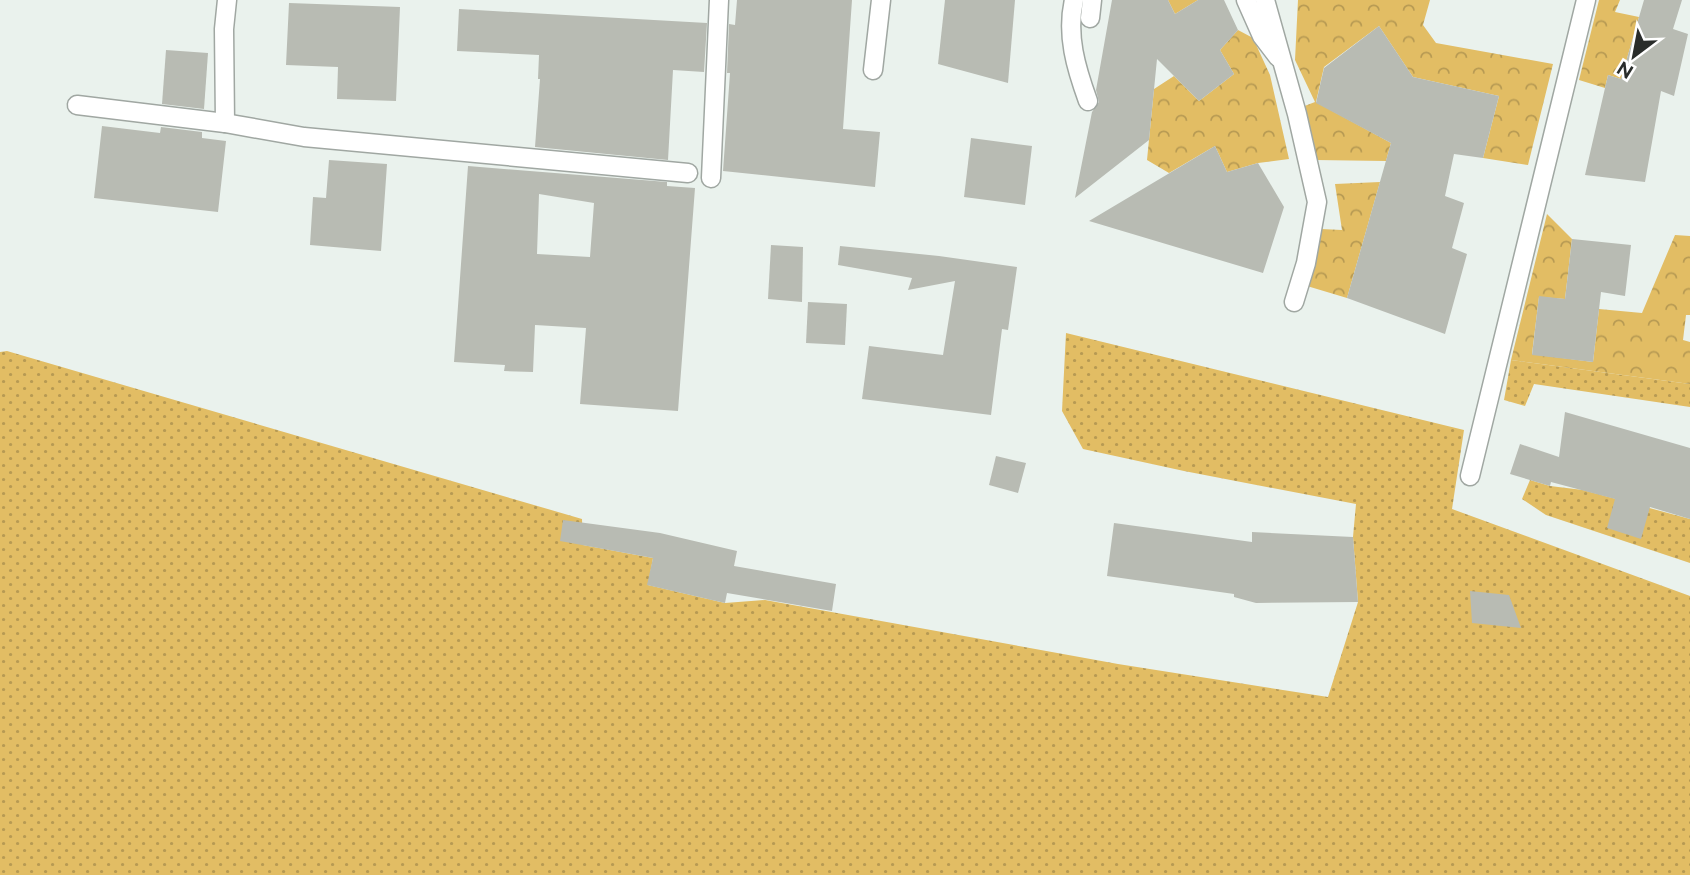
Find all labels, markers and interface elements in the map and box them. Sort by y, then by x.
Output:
north arrow [1599,21,1669,91]
text: N [1613,57,1637,84]

